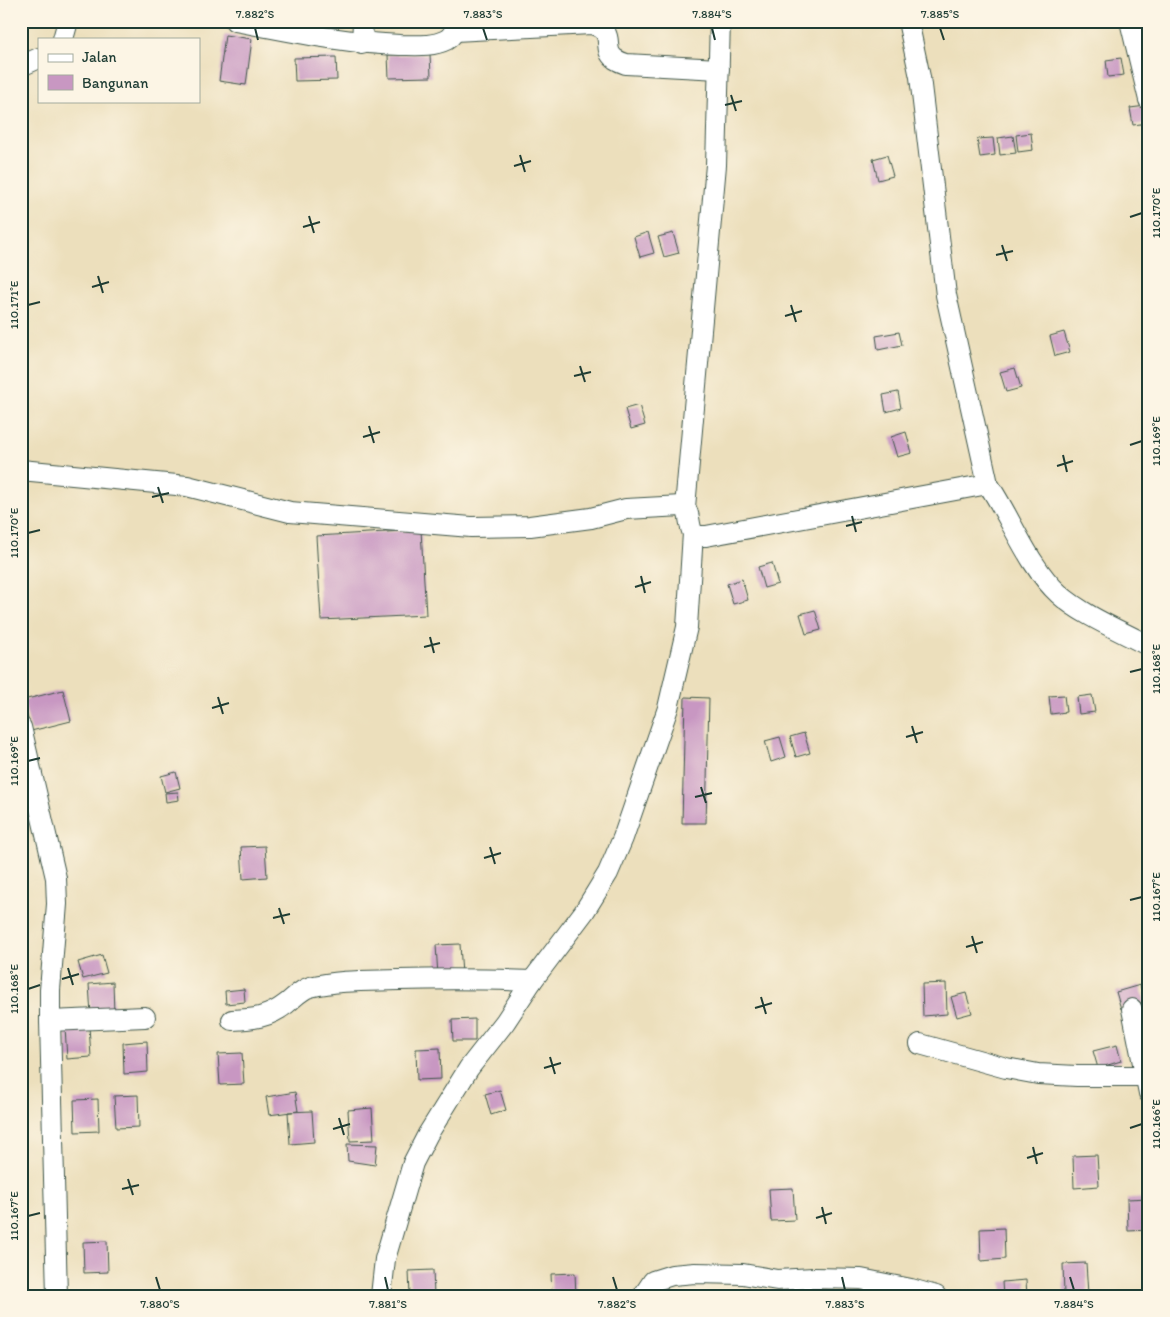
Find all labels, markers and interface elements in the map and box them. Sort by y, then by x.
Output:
text: 7.882°S [236,7,275,21]
text: 7.883°S [464,7,503,21]
text: 7.884°S [692,7,732,21]
text: 7.885°S [921,7,960,21]
legend [38,38,200,102]
text: Jalan [82,48,116,66]
text: Bangunan [82,74,149,92]
text: 110.170°E [1149,187,1163,238]
text: 110.171°E [7,280,21,329]
text: 110.169°E [1149,416,1163,466]
text: 110.170°E [7,507,21,558]
text: 110.168°E [1149,644,1163,694]
text: 110.169°E [7,736,21,786]
text: 110.167°E [1149,872,1163,922]
text: 110.168°E [7,964,21,1014]
text: 110.166°E [1149,1099,1163,1149]
text: 110.167°E [7,1191,21,1241]
text: 7.880°S [140,1297,180,1311]
text: 7.881°S [369,1297,407,1311]
text: 7.882°S [598,1297,637,1311]
text: 7.883°S [826,1297,865,1311]
text: 7.884°S [1054,1297,1094,1311]

